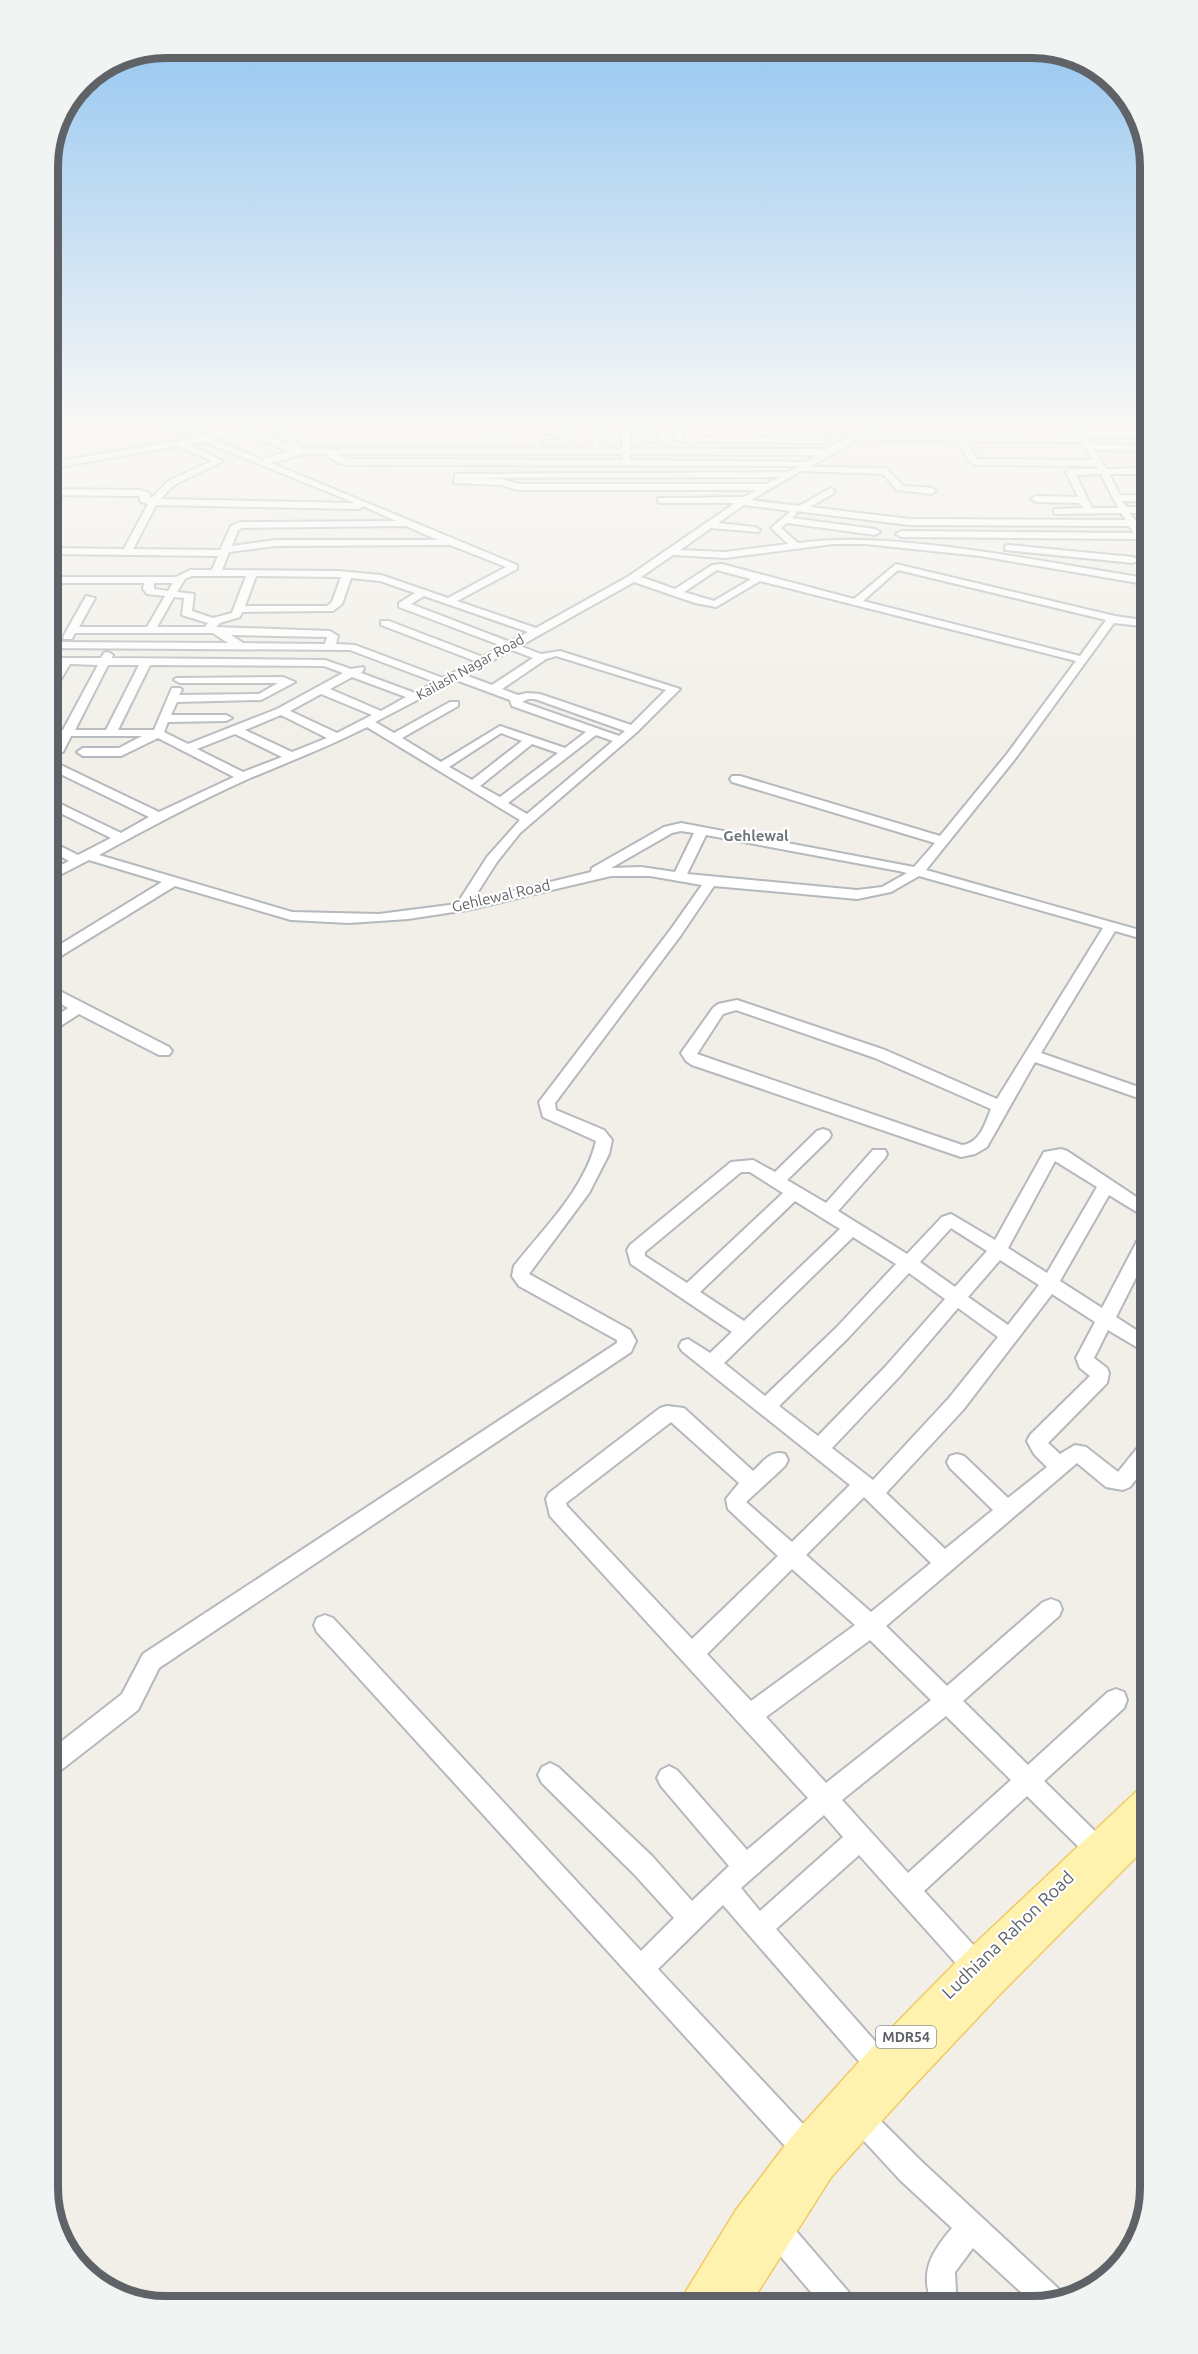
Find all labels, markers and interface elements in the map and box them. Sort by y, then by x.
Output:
street label: Kailash Nagar Road [413,631,527,703]
district label: Gehlewal [723,827,789,844]
street label: Gehlewal Road [450,876,552,915]
street label: Ludhiana Rahon Road [938,1866,1077,2002]
road number: MDR54 [876,2026,936,2048]

